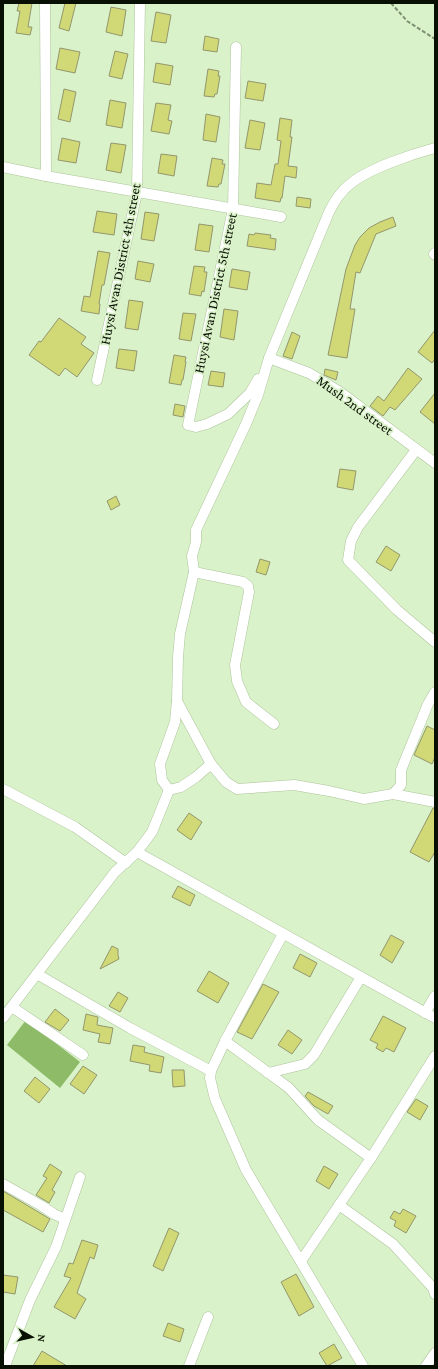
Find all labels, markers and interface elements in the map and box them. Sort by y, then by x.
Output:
street label: Huysi Avan District 4th street [97,182,144,346]
street label: Huysi Avan District 5th street [190,211,240,375]
street label: Mush 2nd street [314,372,397,438]
north arrow [12,1317,52,1357]
text: N [35,1334,48,1343]

